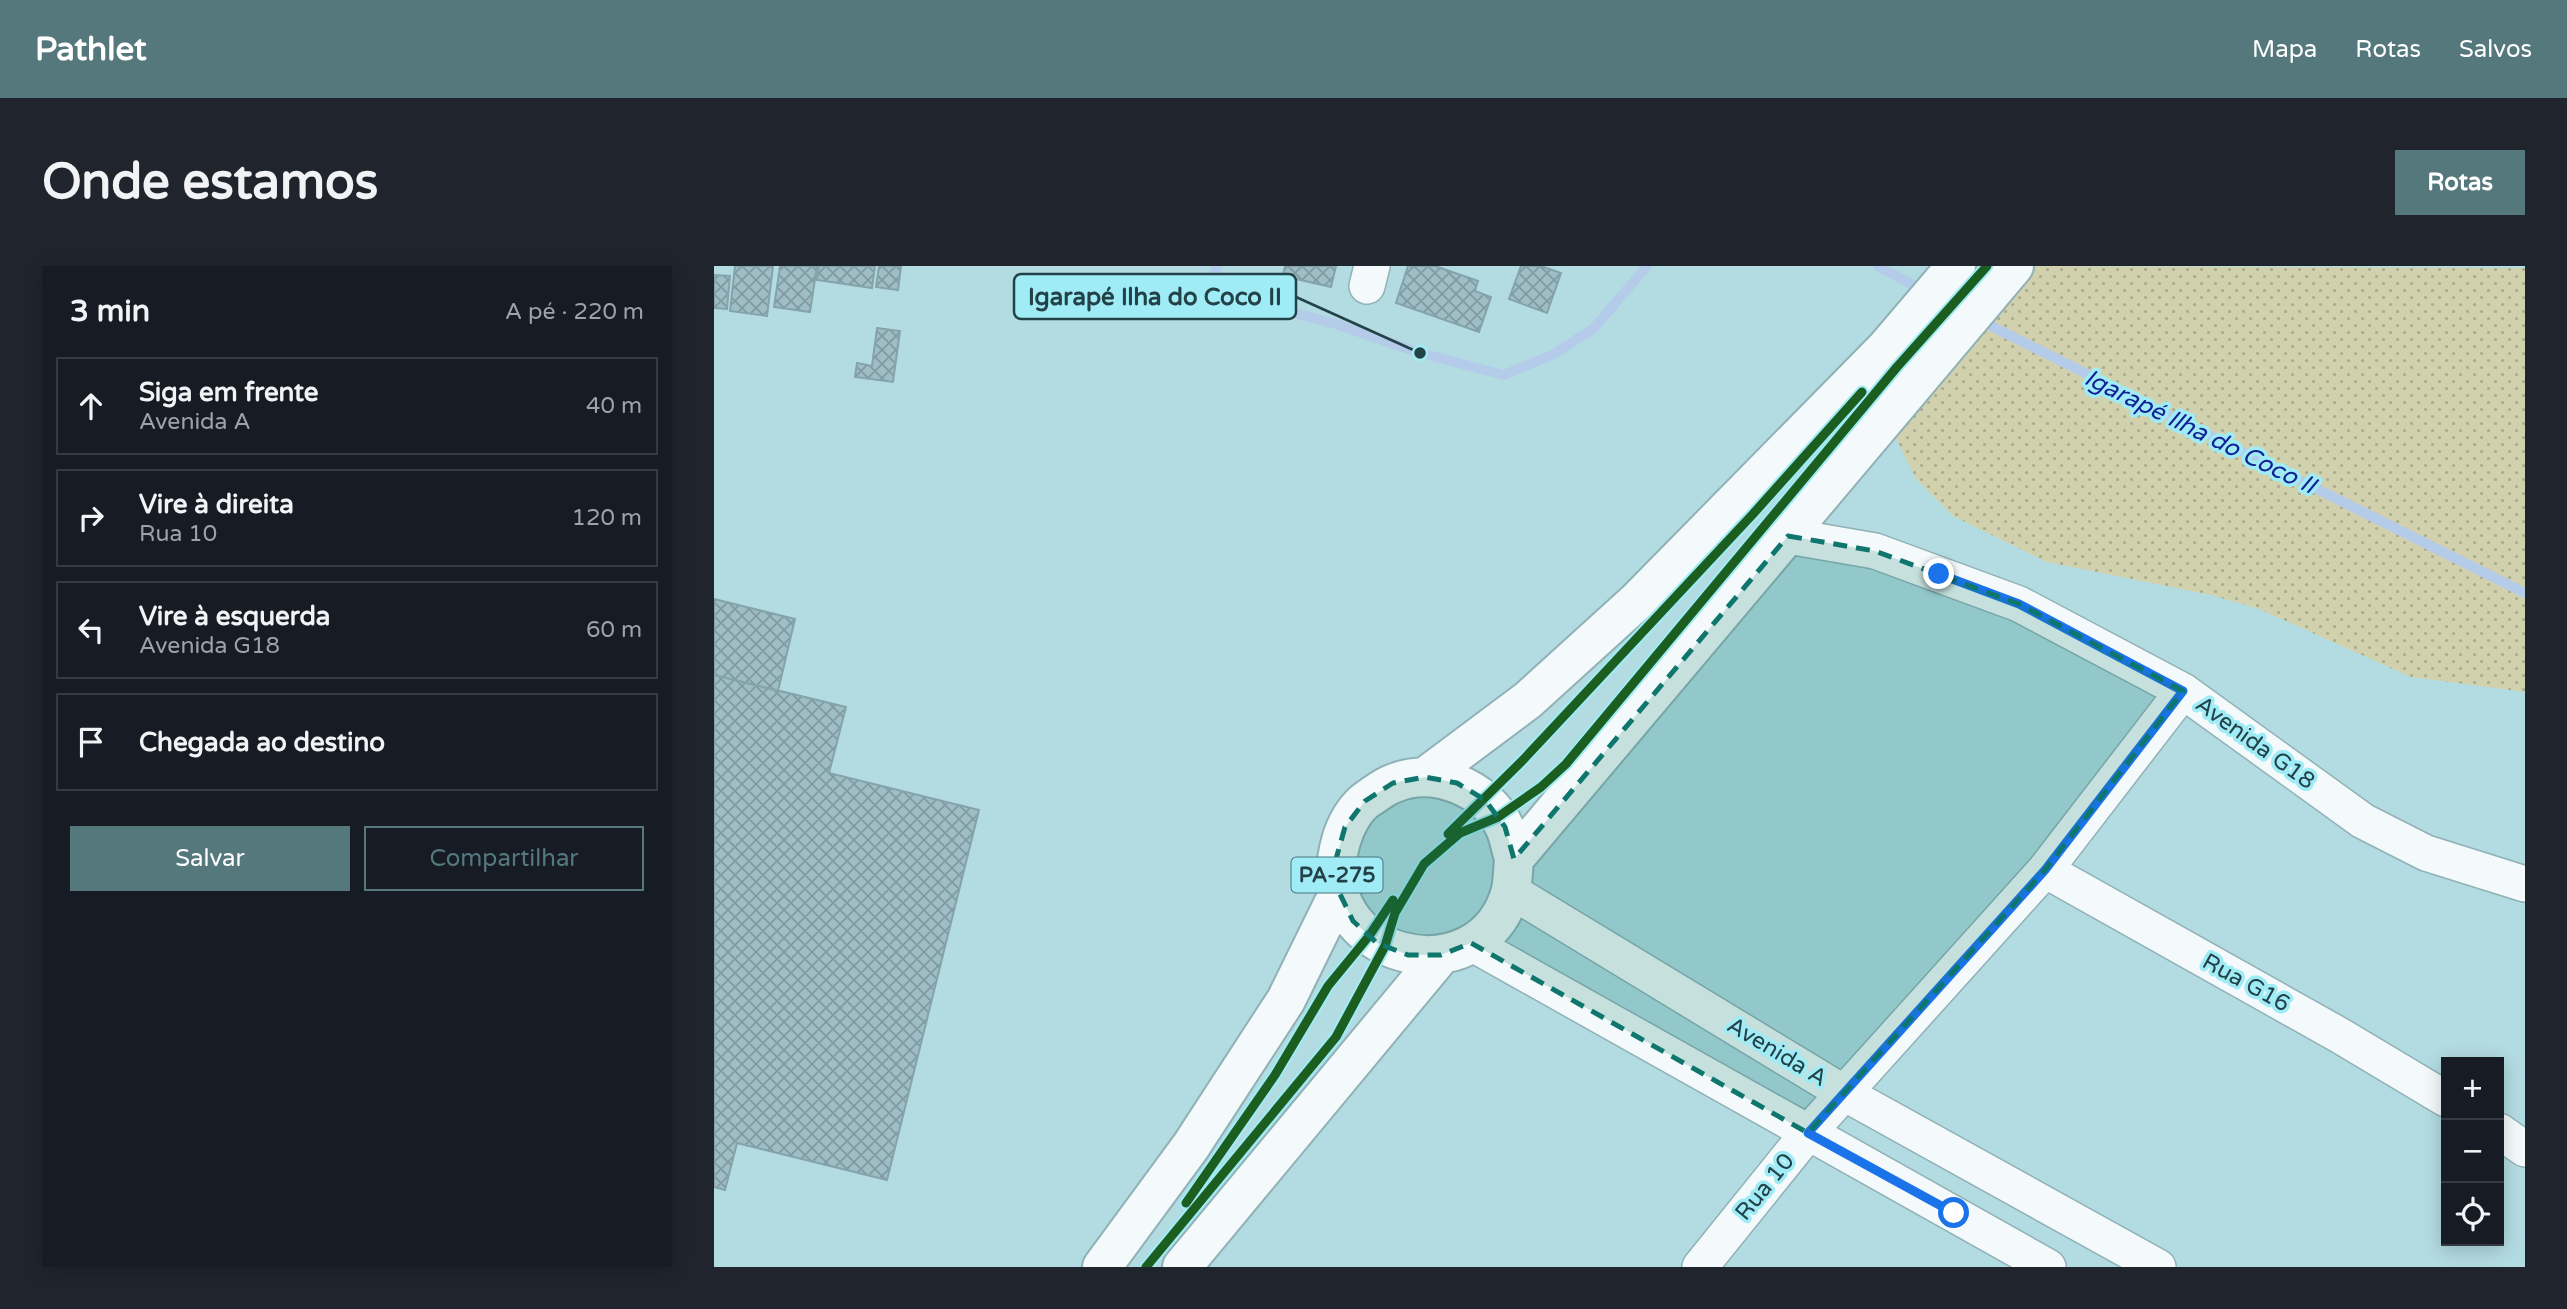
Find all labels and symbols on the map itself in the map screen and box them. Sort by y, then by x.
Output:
callout: Igarapé Ilha do Coco II [1014,274,1296,319]
text: Igarapé Ilha do Coco II [1028,283,1282,312]
water label: Igarapé Ilha do Coco II [2080,363,2322,502]
route end [1923,558,1954,589]
street label: Avenida G18 [2190,690,2320,796]
road number: PA-275 [1292,858,1382,892]
street label: Rua G16 [2197,948,2295,1018]
street label: Avenida A [1722,1011,1832,1093]
street label: Rua 10 [1730,1148,1800,1226]
route start [1938,1197,1969,1228]

